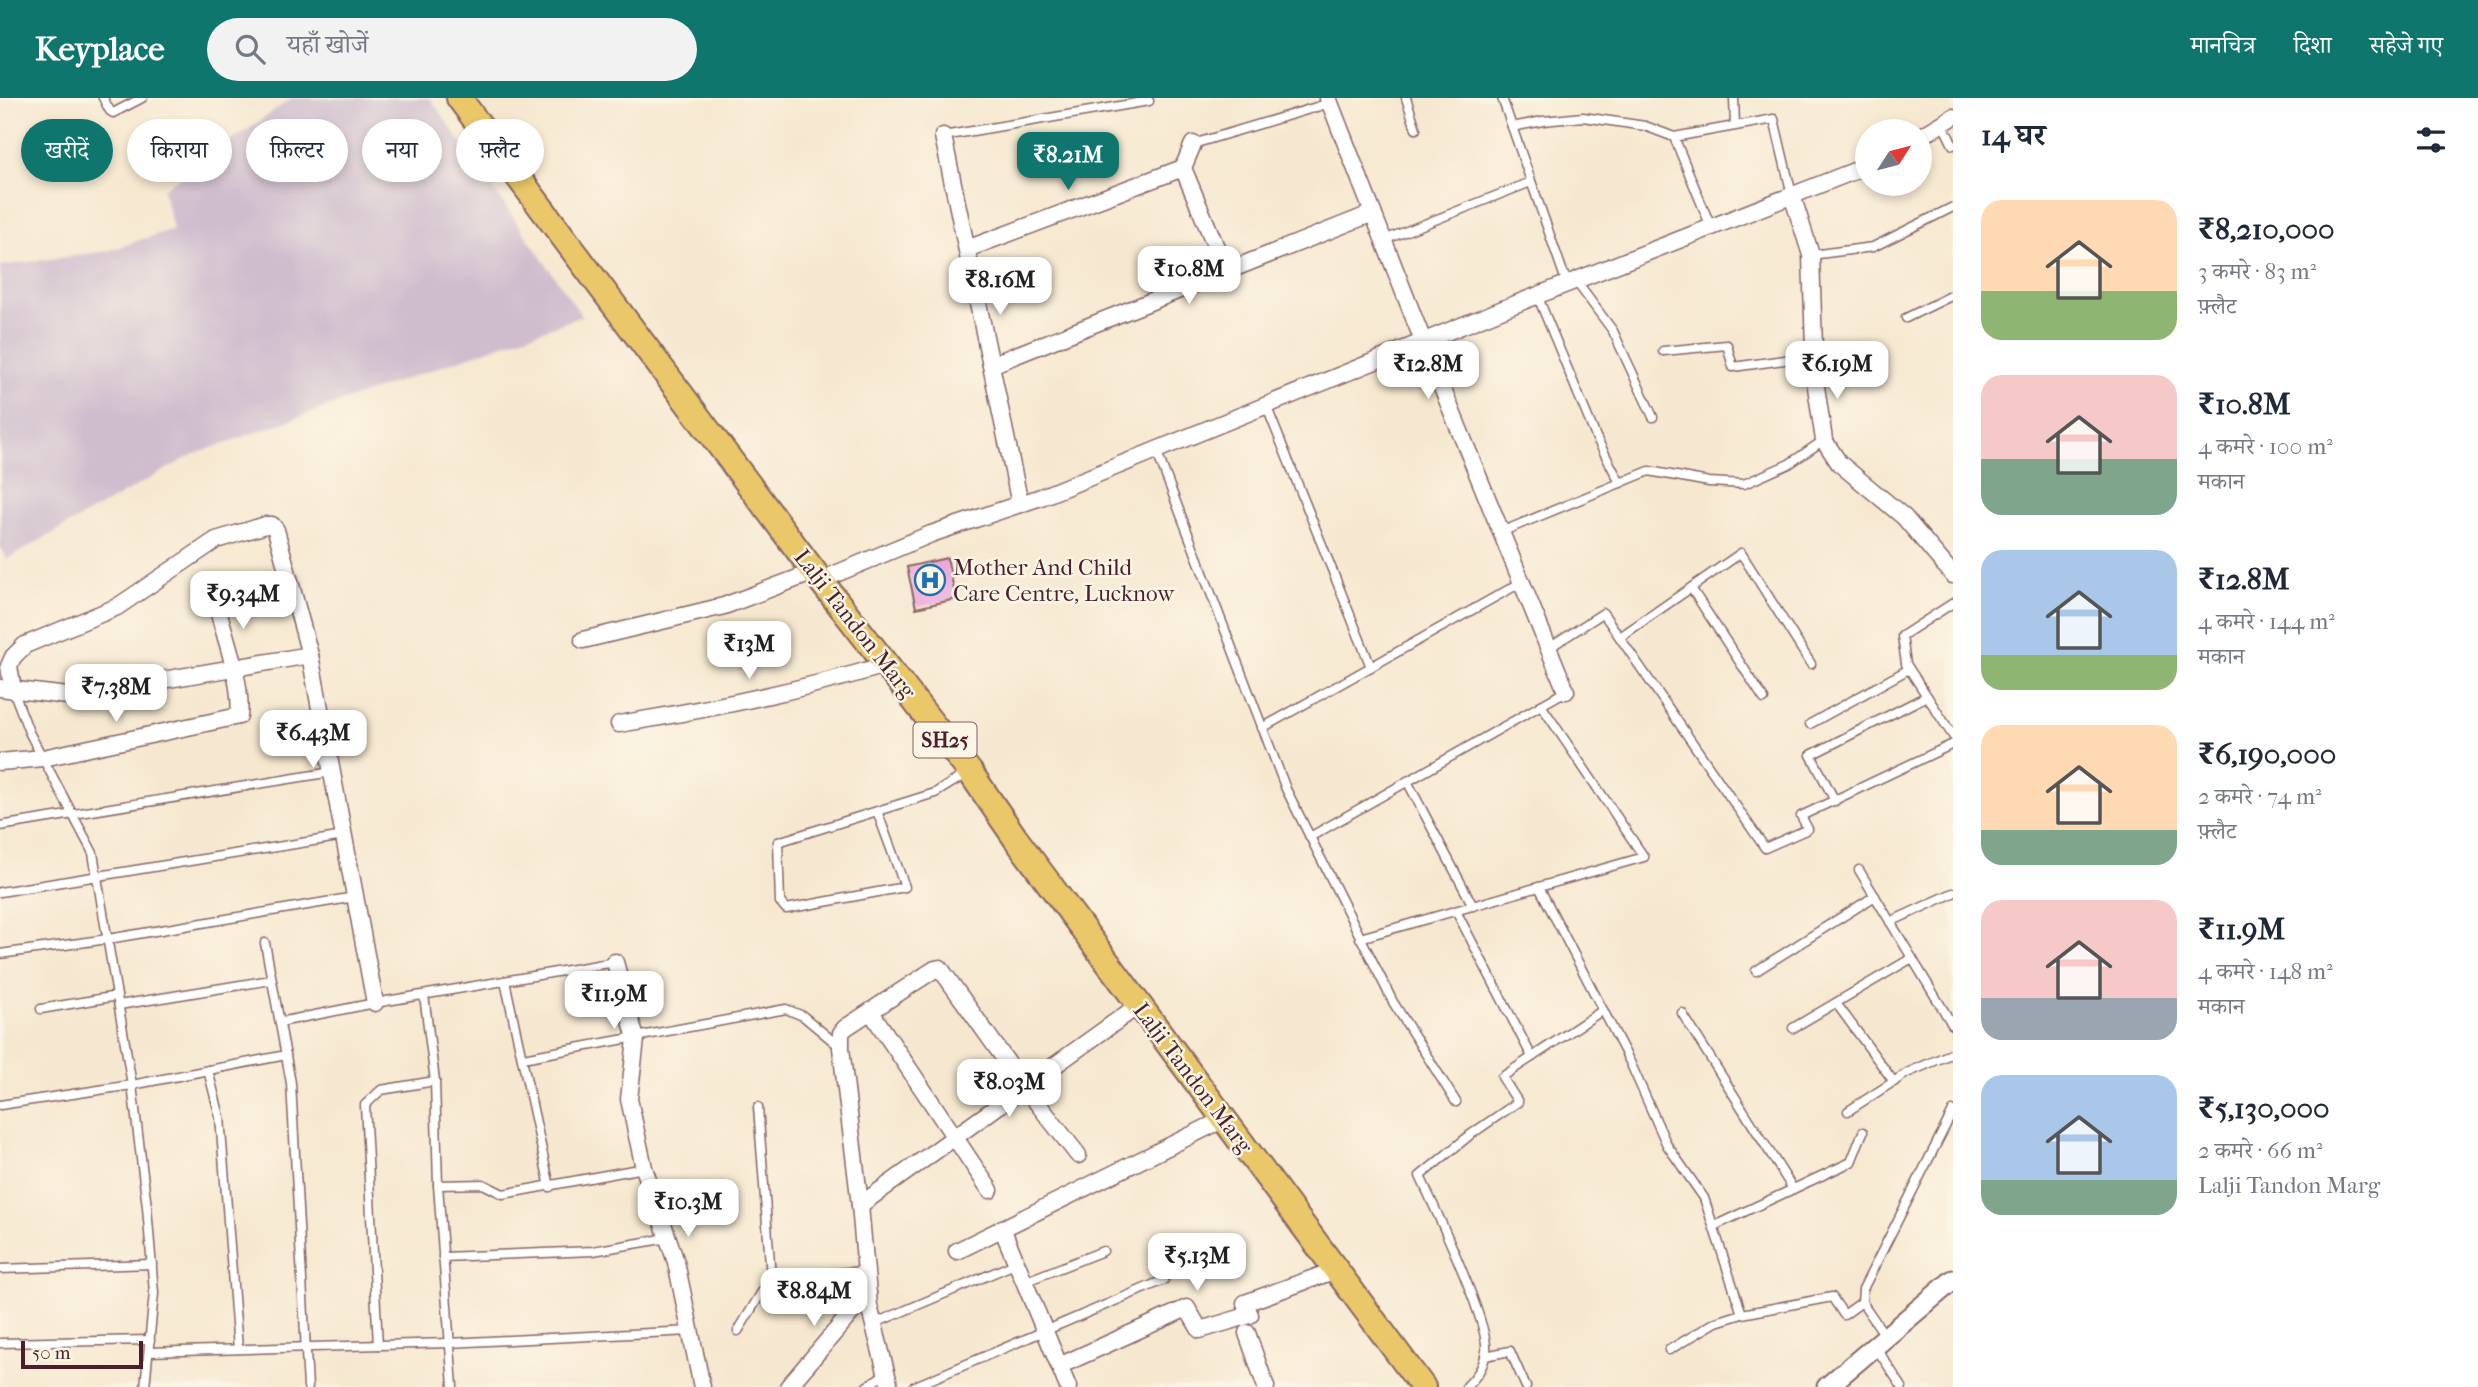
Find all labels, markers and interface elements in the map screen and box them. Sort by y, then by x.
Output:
search box [207,18,697,81]
text: यहाँ खोजें [287,29,368,60]
text: Keyplace [35,30,165,69]
icon: search [231,30,269,68]
text: मानचित्र [2190,31,2255,59]
text: दिशा [2293,31,2332,59]
text: सहेजे गए [2370,31,2443,59]
text: 14 घर [1981,118,2046,153]
chip: खरीदें [21,119,113,182]
chip: किराया [127,119,232,182]
chip: फ़िल्टर [246,119,348,182]
chip: नया [362,119,442,182]
chip: फ़्लैट [456,119,544,182]
north arrow [1855,119,1932,196]
map controls [1855,119,1932,196]
icon: filters [2412,121,2450,159]
pin: ₹8.21M [1011,132,1125,192]
text: ₹8.21M [1033,141,1103,168]
text: ₹8,210,000 [2198,212,2335,247]
icon: home [2037,228,2121,312]
pin: ₹10.8M [1132,246,1246,306]
text: ₹10.8M [1154,255,1224,282]
pin: ₹8.16M [943,258,1057,317]
text: 3 कमरे · 83 m² [2198,258,2316,285]
text: ₹8.16M [965,266,1035,293]
text: फ़्लैट [2198,293,2236,320]
pin: ₹12.8M [1371,342,1485,401]
pin: ₹6.19M [1780,342,1894,401]
text: ₹12.8M [1393,350,1463,377]
text: ₹6.19M [1801,350,1873,377]
text: ₹10.8M [2198,387,2290,422]
icon: home [2037,403,2121,487]
text: 4 कमरे · 100 m² [2198,433,2333,460]
text: मकान [2198,468,2245,495]
street label: Lalji Tandon Marg [788,544,922,705]
place label: Mother And Child Care Centre, Lucknow [953,554,1175,607]
text: ₹12.8M [2198,562,2289,597]
hospital icon: Mother And Child Care Centre, Lucknow [913,563,947,597]
pin: ₹9.34M [186,572,300,631]
icon: home [2037,578,2121,662]
text: ₹9.34M [206,580,280,607]
text: 4 कमरे · 144 m² [2198,608,2335,635]
pin: ₹13M [708,622,790,681]
text: ₹13M [723,630,775,657]
text: मकान [2198,643,2245,670]
pin: ₹7.38M [59,664,173,724]
text: ₹7.38M [81,673,151,700]
pin: ₹6.43M [256,710,370,770]
text: ₹6.43M [276,719,350,746]
road number: SH25 [914,722,976,758]
text: ₹6,190,000 [2198,737,2336,772]
icon: home [2037,753,2121,837]
text: 2 कमरे · 74 m² [2198,783,2322,810]
text: फ़्लैट [2198,818,2236,845]
text: ₹11.9M [2198,912,2285,947]
icon: home [2037,928,2121,1012]
text: 4 कमरे · 148 m² [2198,958,2333,985]
pin: ₹11.9M [557,972,671,1031]
text: ₹11.9M [581,980,647,1007]
text: मकान [2198,993,2245,1020]
street label: Lalji Tandon Marg [1127,997,1259,1159]
pin: ₹8.03M [952,1060,1066,1119]
text: ₹8.03M [973,1068,1045,1095]
text: ₹5,130,000 [2198,1091,2330,1126]
icon: home [2037,1103,2121,1187]
text: 2 कमरे · 66 m² [2198,1137,2322,1164]
text: Lalji Tandon Marg [2198,1172,2380,1199]
pin: ₹10.3M [631,1180,745,1239]
text: ₹10.3M [654,1188,722,1215]
pin: ₹5.13M [1140,1234,1254,1293]
text: ₹5.13M [1164,1242,1230,1269]
pin: ₹8.84M [757,1268,871,1328]
text: ₹8.84M [776,1277,852,1304]
scale bar [21,1338,144,1370]
text: 50 m [32,1342,71,1364]

